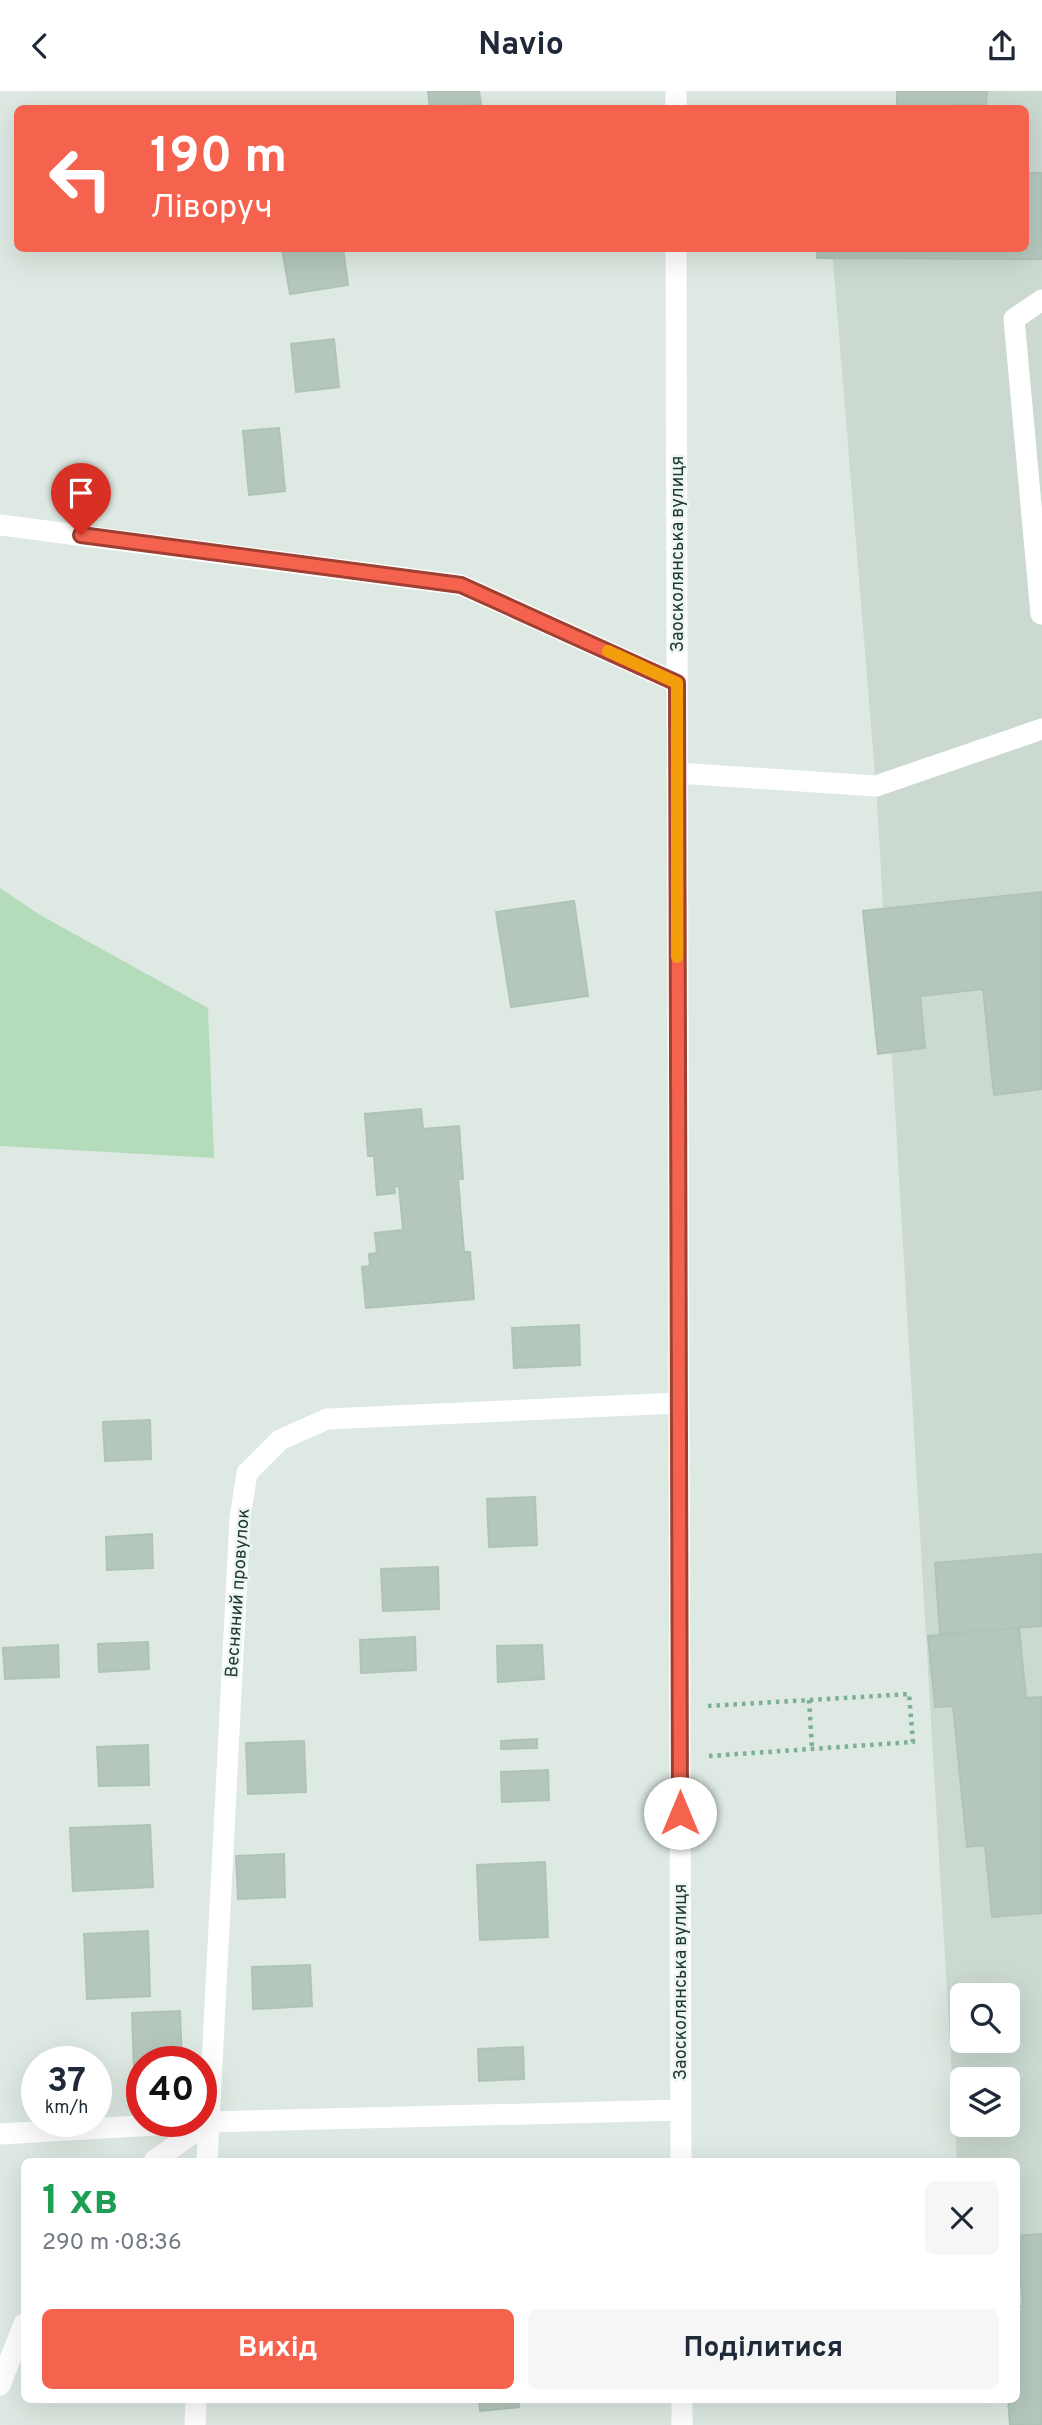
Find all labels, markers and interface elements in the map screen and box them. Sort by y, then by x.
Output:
text: Navio [478,26,564,66]
icon: back [21,27,59,65]
icon: share [983,27,1021,65]
text: 190 m [150,128,287,190]
icon: left [35,133,126,224]
text: Ліворуч [150,189,273,229]
street label: Заосколянська вулиця [667,456,690,652]
pin [51,463,111,535]
icon: arrive [62,474,100,512]
street label: Весняний провулок [221,1508,256,1678]
position arrow [643,1776,717,1850]
street label: Заосколянська вулиця [670,1884,693,2080]
map controls [950,1983,1020,2137]
button: search [950,1983,1020,2053]
speed limit sign: 40 [126,2046,217,2137]
text: 37 [47,2060,86,2104]
button: layers [950,2067,1020,2137]
text: km/h [45,2097,88,2120]
text: 1 хв [42,2176,119,2229]
button: close [925,2181,999,2255]
text: 290 m · 08:36 [42,2229,182,2258]
button: Вихід [42,2309,514,2389]
button: Поділитися [528,2309,999,2389]

